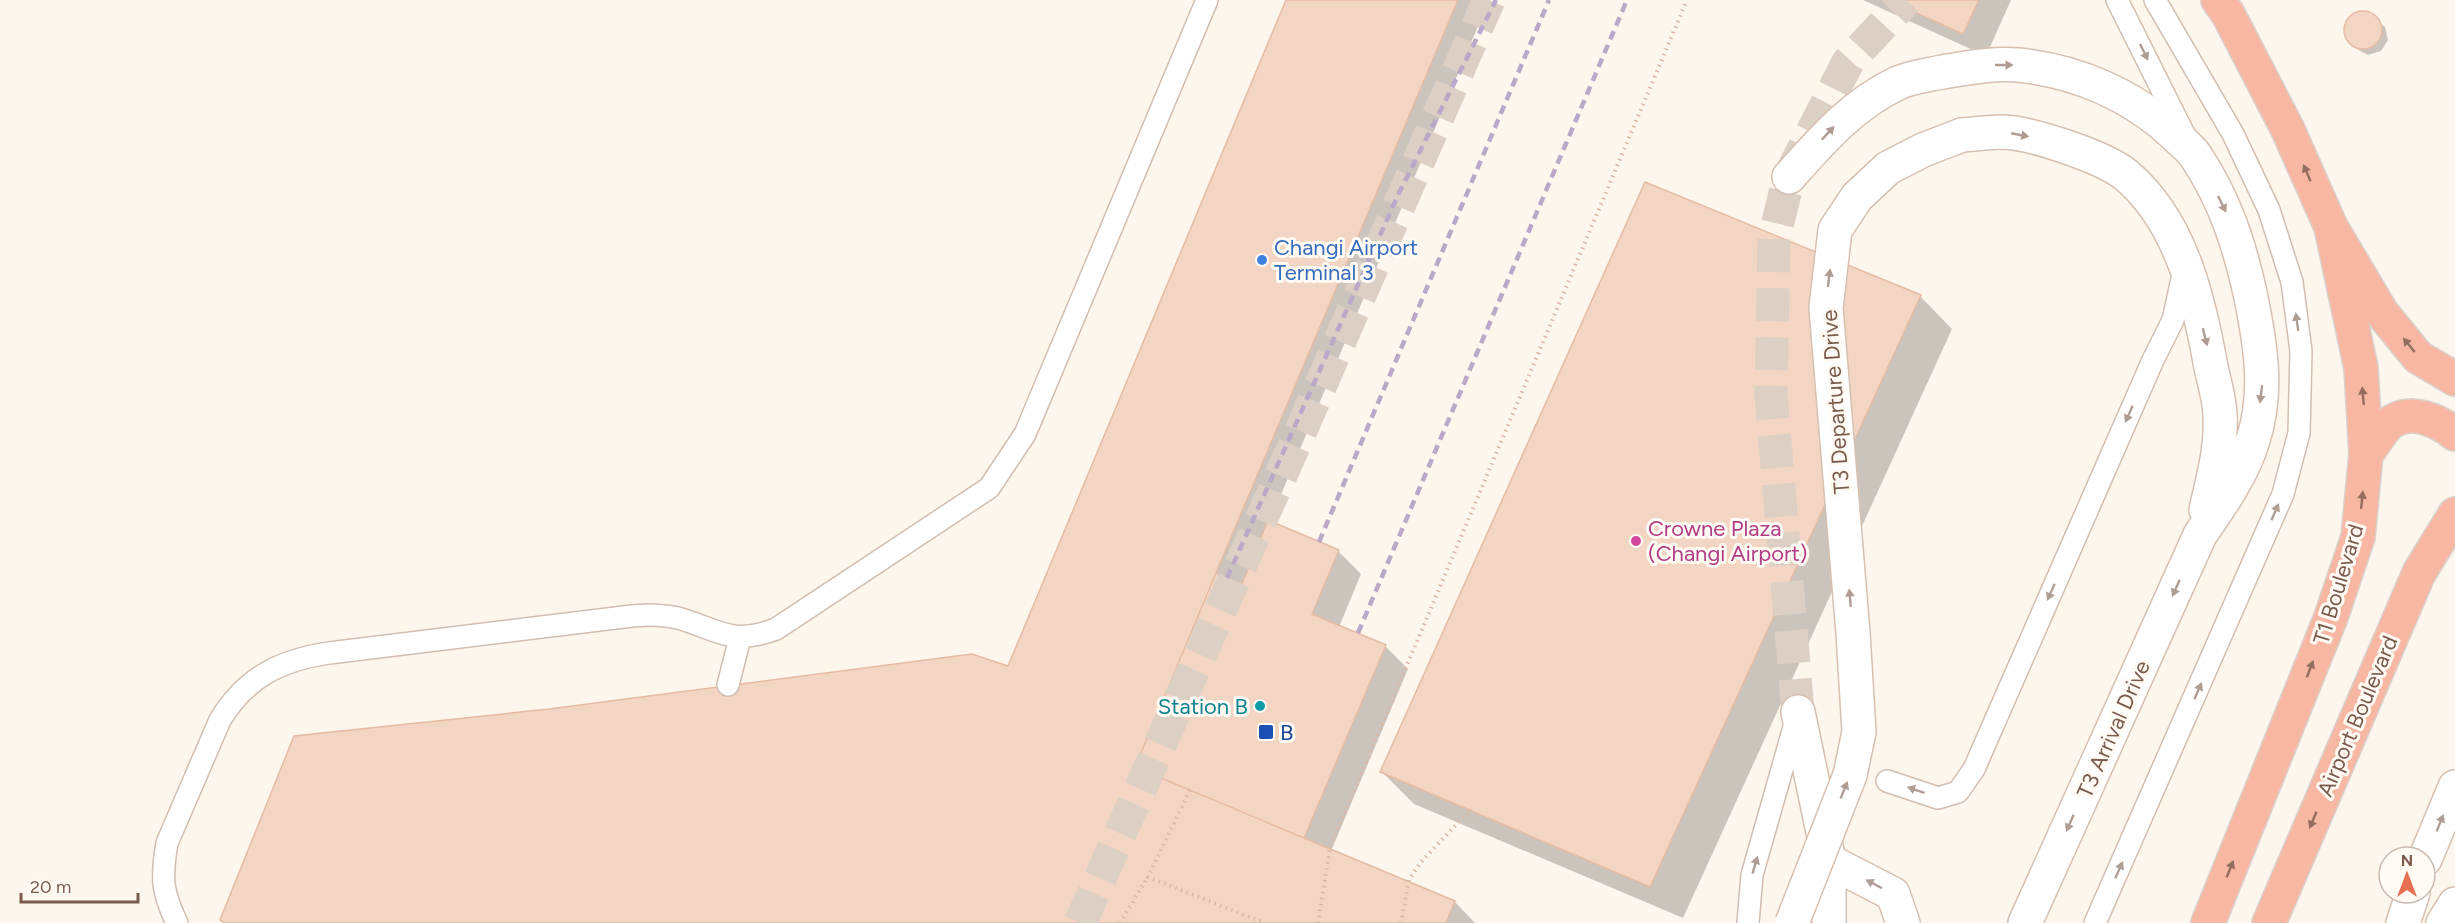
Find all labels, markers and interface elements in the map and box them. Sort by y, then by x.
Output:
one-way arrow [2139,44,2148,61]
one-way arrow [1995,60,2014,70]
one-way arrow [1821,126,1835,141]
one-way arrow [2011,131,2030,140]
one-way arrow [2302,164,2311,182]
one-way arrow [2218,196,2227,213]
place label: Changi Airport Terminal 3 [1274,234,1418,286]
marker: Changi Airport Terminal 3 [1255,253,1269,267]
one-way arrow [1825,269,1834,288]
street label: T3 Departure Drive [1816,309,1855,495]
one-way arrow [2293,312,2302,331]
one-way arrow [2201,328,2211,347]
one-way arrow [2402,337,2415,353]
one-way arrow [2256,384,2266,403]
one-way arrow [2358,386,2368,405]
one-way arrow [2125,405,2134,422]
one-way arrow [2357,491,2366,510]
one-way arrow [2271,504,2280,521]
place label: Crowne Plaza (Changi Airport) [1648,515,1808,567]
street label: T1 Boulevard [2307,521,2370,648]
marker: Crowne Plaza (Changi Airport) [1629,534,1643,548]
one-way arrow [2171,579,2180,597]
one-way arrow [2047,584,2056,601]
one-way arrow [1846,588,1855,607]
street label: Airport Boulevard [2311,632,2404,801]
street label: T3 Arrival Drive [2071,656,2156,802]
one-way arrow [2306,660,2315,678]
one-way arrow [2193,682,2203,700]
place label: Station B [1158,693,1248,720]
marker: Station B [1253,699,1267,713]
place label: B [1280,719,1293,746]
marker: B [1257,723,1275,741]
one-way arrow [1839,781,1849,799]
one-way arrow [1907,785,1925,795]
one-way arrow [2308,811,2318,829]
one-way arrow [2436,814,2445,832]
one-way arrow [2065,815,2075,833]
north arrow [2377,845,2437,905]
text: N [2401,851,2413,870]
one-way arrow [1750,856,1760,874]
one-way arrow [2225,859,2235,877]
one-way arrow [2114,861,2123,878]
scale bar [21,866,138,904]
text: 20 m [30,876,71,898]
one-way arrow [1866,880,1883,889]

